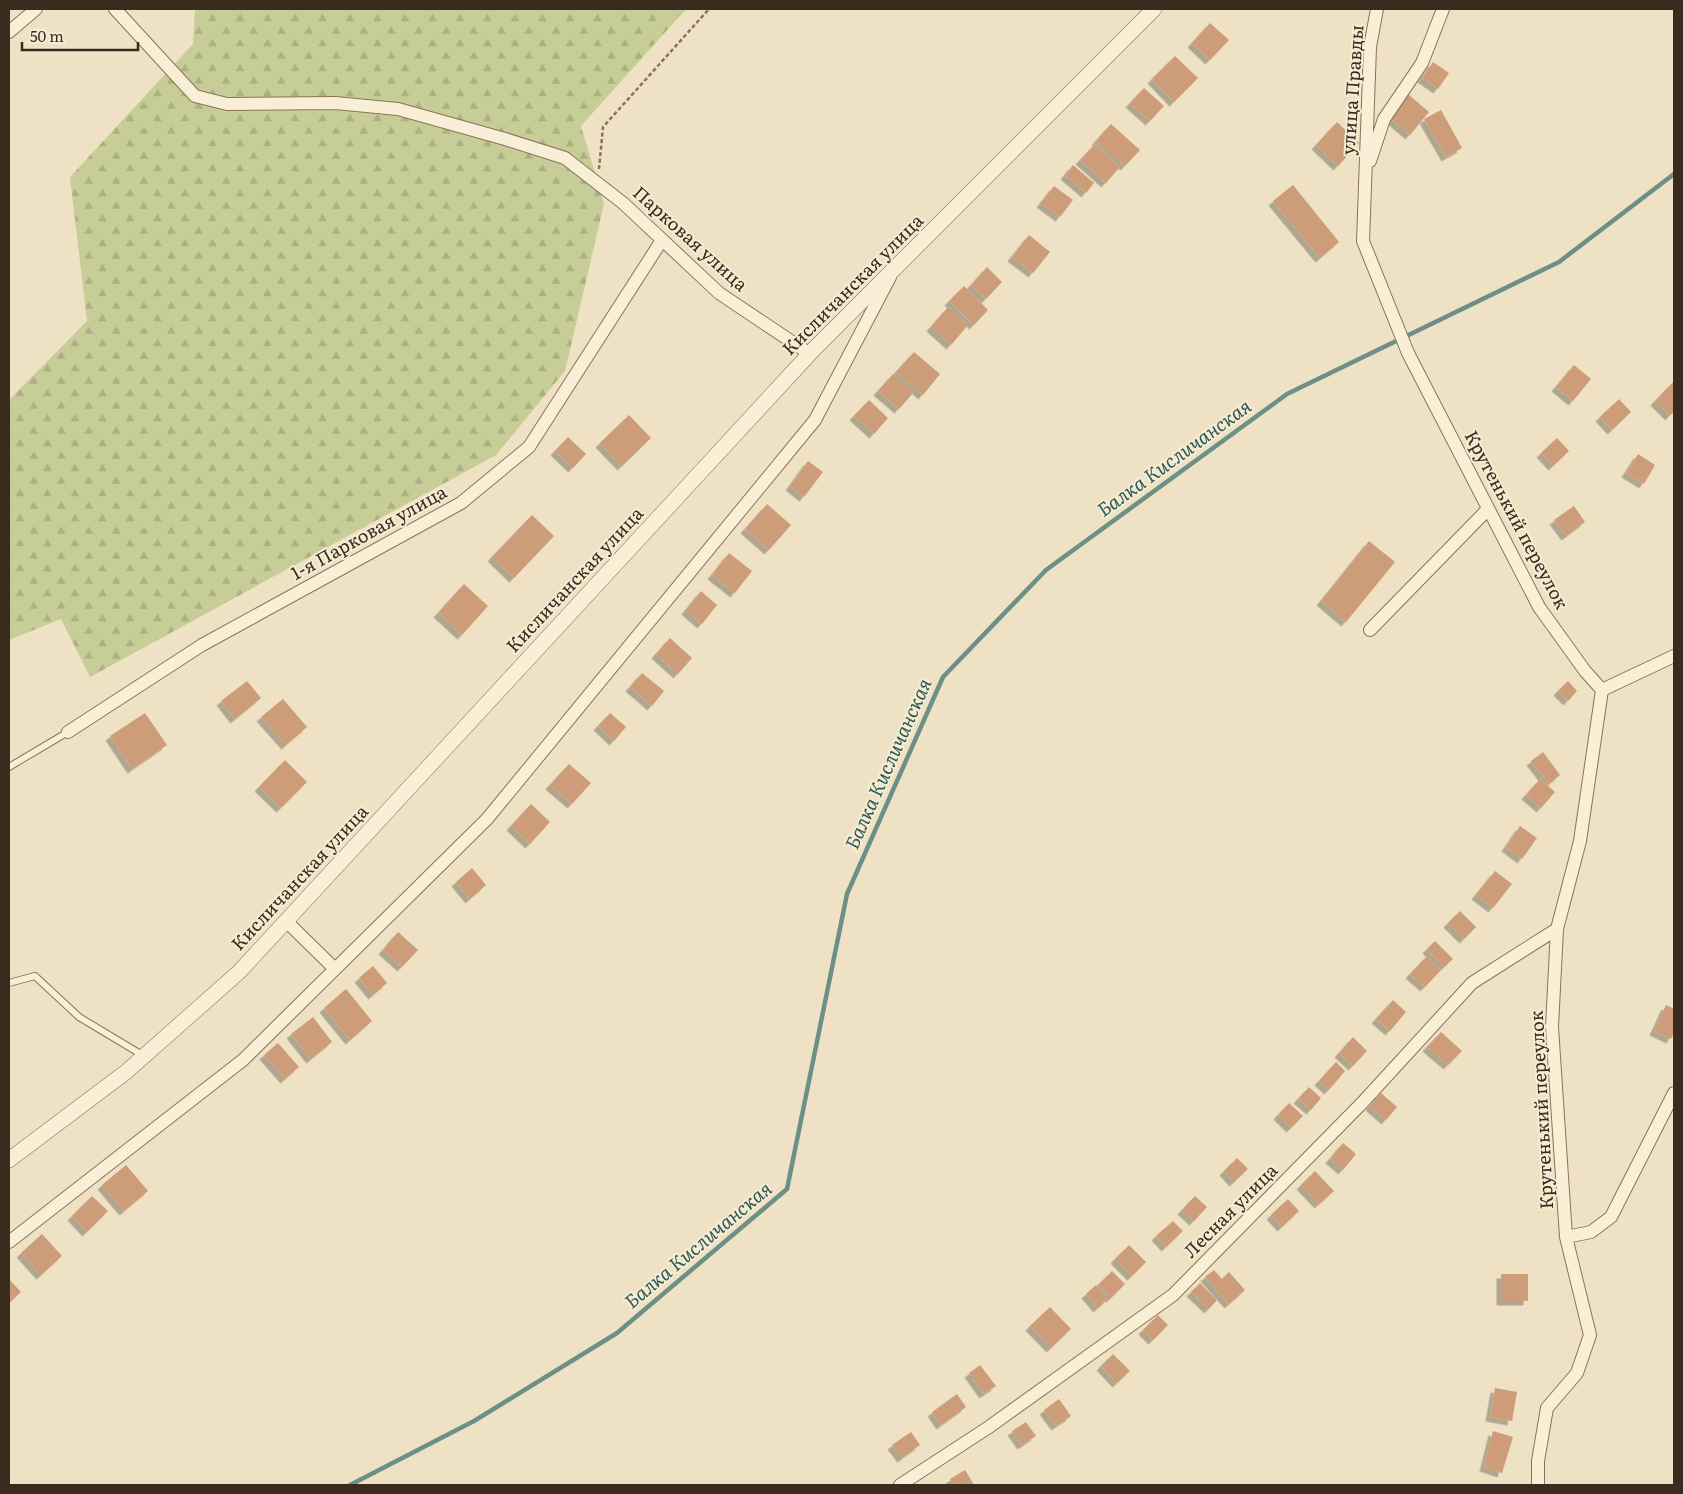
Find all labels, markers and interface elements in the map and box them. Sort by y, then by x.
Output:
scale bar [22,20,139,52]
text: 50 m [30,24,64,47]
street label: улица Правды [1333,24,1370,156]
street label: Парковая улица [628,179,755,297]
street label: Кисличанская улица [775,207,929,361]
water label: Балка Кисличанская [1091,392,1256,523]
street label: Крутенький переулок [1459,425,1576,614]
street label: 1-я Парковая улица [285,477,451,586]
street label: Кисличанская улица [499,500,649,658]
water label: Балка Кисличанская [837,673,937,854]
street label: Кисличанская улица [224,798,374,956]
street label: Крутенький переулок [1522,1010,1559,1210]
street label: Лесная улица [1177,1156,1283,1263]
water label: Балка Кисличанская [618,1174,777,1314]

